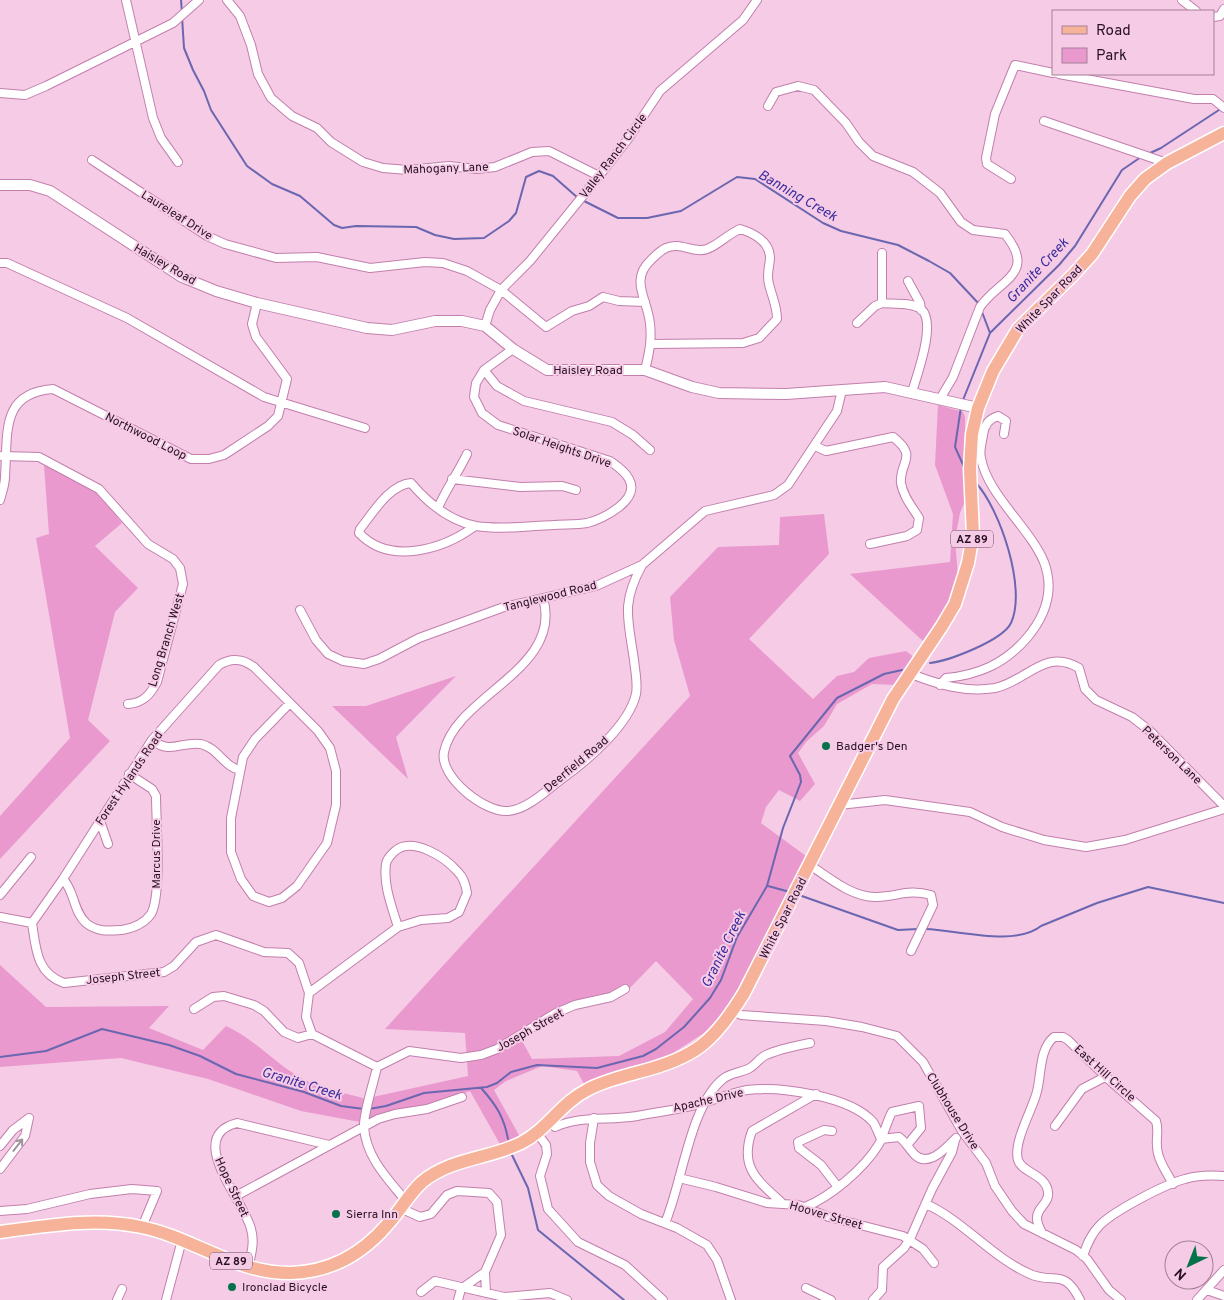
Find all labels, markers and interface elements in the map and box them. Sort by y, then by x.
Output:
legend [1052,10,1214,75]
text: Road [1096,22,1131,41]
text: Park [1096,47,1127,66]
street label: Valley Ranch Circle [577,111,651,202]
street label: Mahogany Lane [403,160,489,178]
water label: Banning Creek [755,167,841,226]
street label: Laureleaf Drive [138,187,215,244]
water label: Granite Creek [1004,234,1073,307]
street label: Haisley Road [130,241,199,289]
street label: White Spar Road [1013,262,1087,337]
street label: Haisley Road [553,363,623,379]
street label: Northwood Loop [102,409,189,464]
street label: Solar Heights Drive [510,424,613,472]
road number: AZ 89 [951,530,993,548]
street label: Tanglewood Road [502,578,598,616]
street label: Long Branch West [145,592,189,689]
street label: Peterson Lane [1138,723,1205,788]
street label: Forest Hylands Road [92,728,167,829]
street label: Deerfield Road [541,733,612,797]
place label: Badger's Den [836,739,908,755]
marker: Badger's Den [820,740,832,752]
street label: Marcus Drive [149,819,165,889]
street label: White Spar Road [756,875,811,962]
water label: Granite Creek [699,908,751,991]
street label: Joseph Street [85,965,161,989]
street label: Joseph Street [494,1006,567,1056]
street label: East Hill Circle [1070,1042,1139,1106]
water label: Granite Creek [259,1064,345,1105]
street label: Clubhouse Drive [922,1070,982,1153]
street label: Apache Drive [671,1085,745,1117]
one-way arrow [13,1139,24,1152]
street label: Hope Street [210,1155,252,1220]
street label: Hoover Street [787,1198,864,1234]
place label: Sierra Inn [346,1207,398,1223]
marker: Sierra Inn [330,1208,342,1220]
north arrow [1164,1240,1214,1290]
road number: AZ 89 [210,1252,252,1270]
text: N [1172,1264,1191,1283]
place label: Ironclad Bicycle [242,1280,327,1296]
marker: Ironclad Bicycle [226,1281,238,1293]

